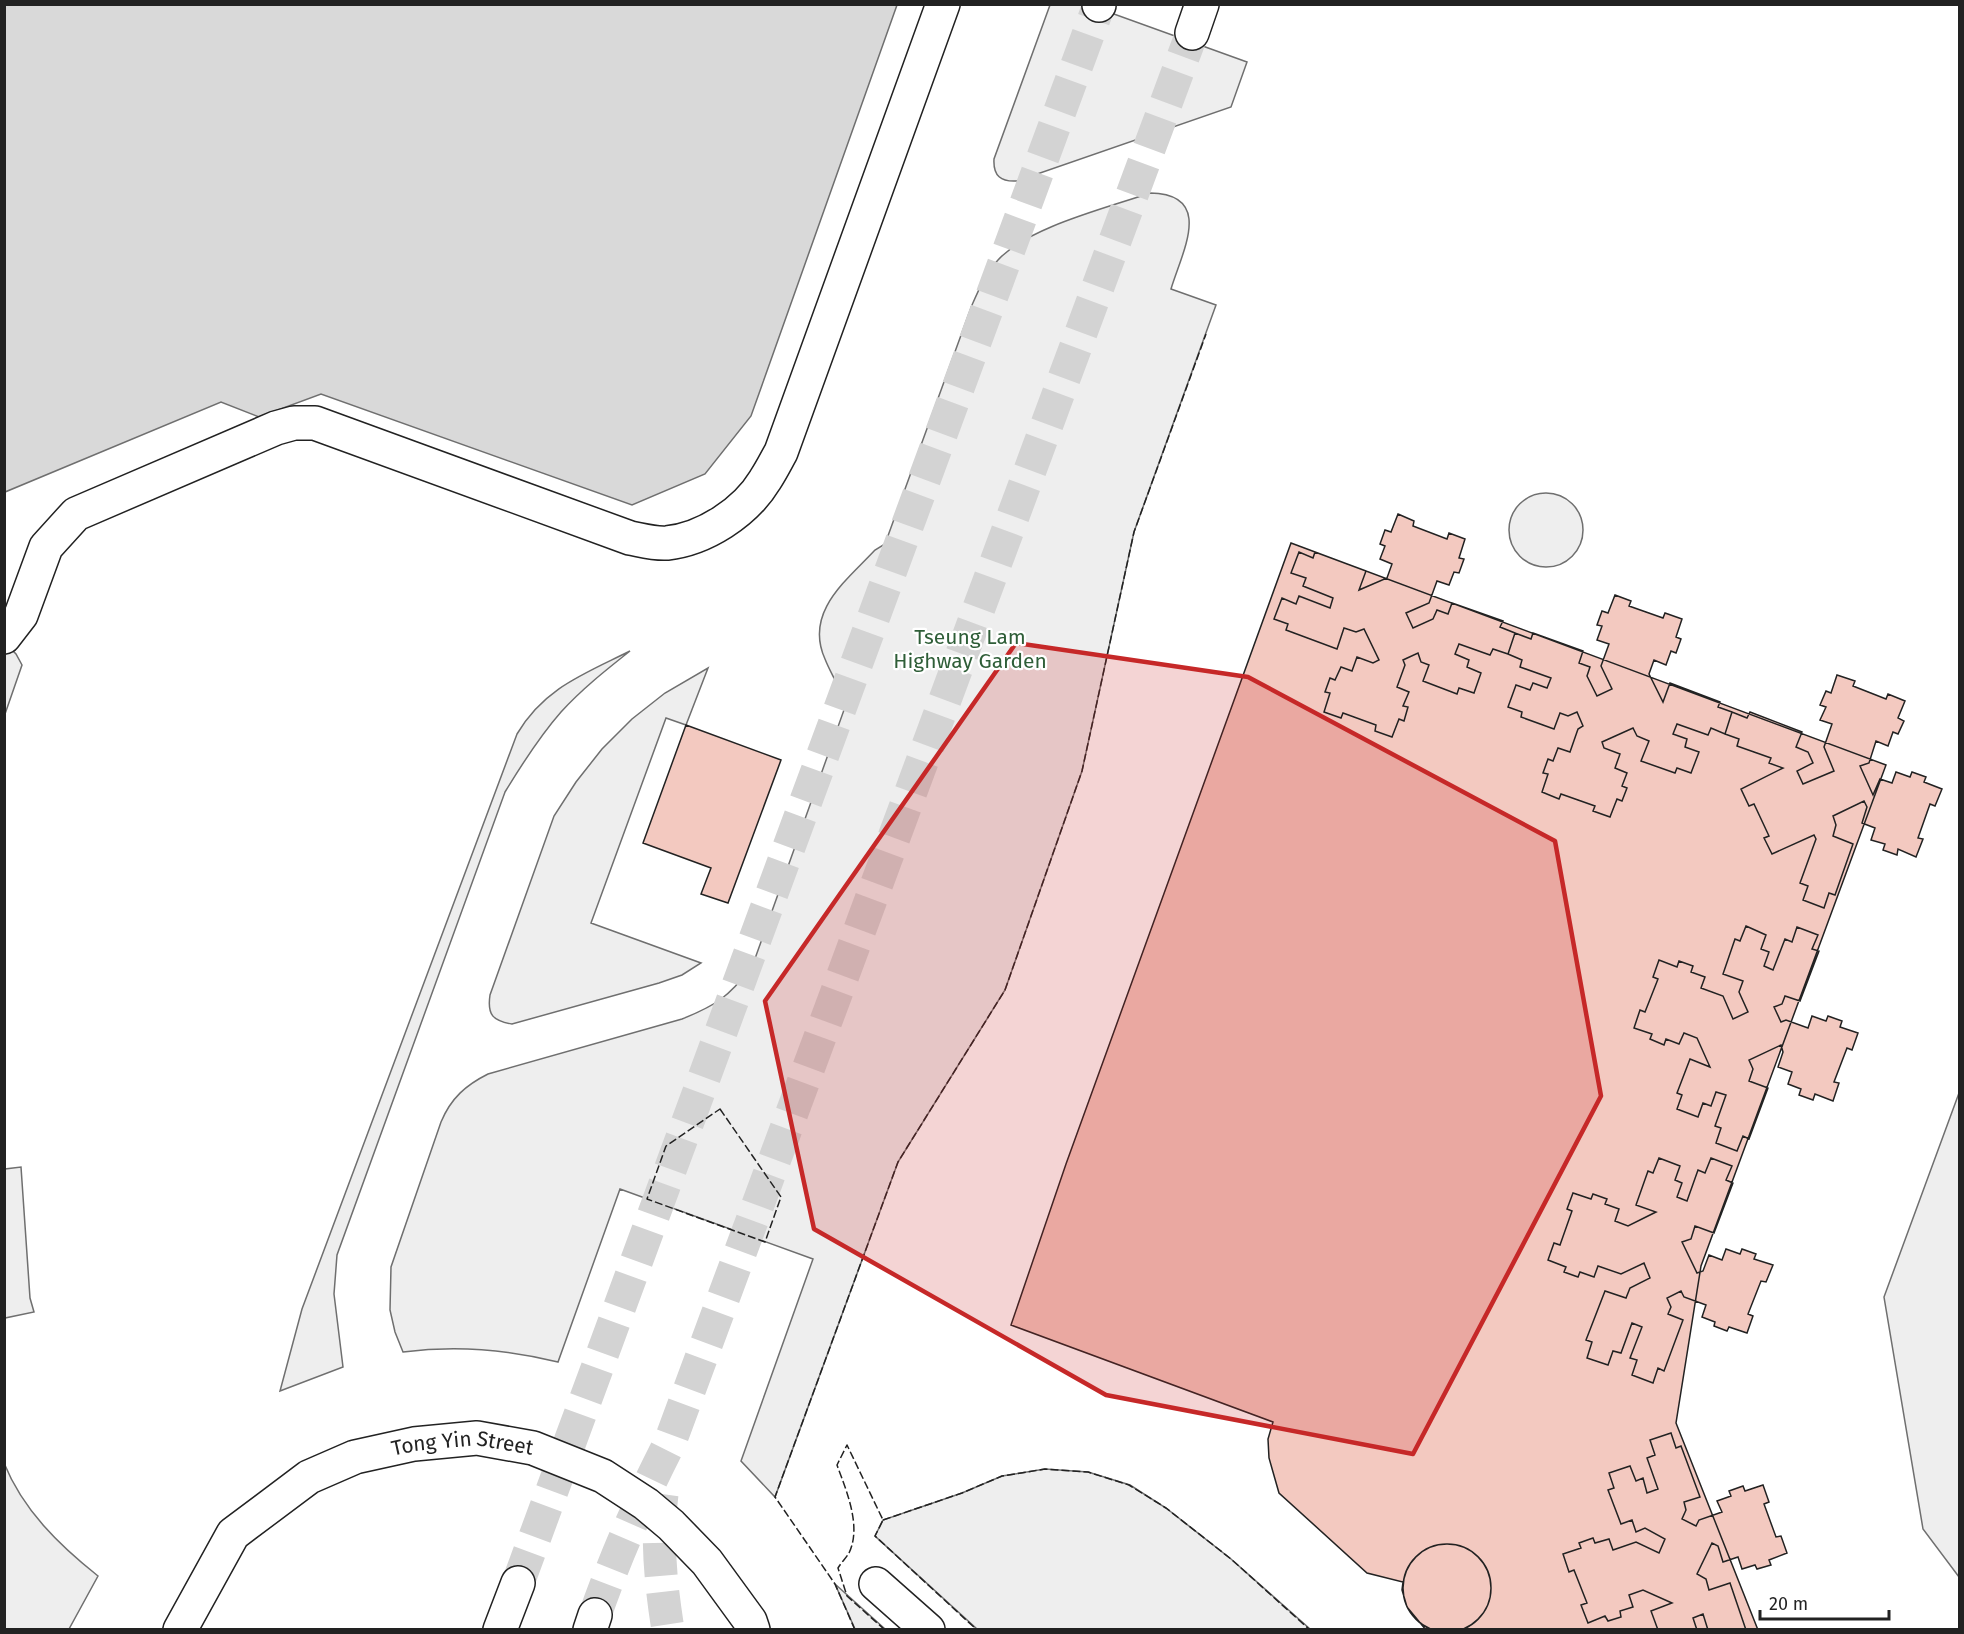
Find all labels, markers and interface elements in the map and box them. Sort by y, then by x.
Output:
park label: Tseung Lam Highway Garden [893,624,1047,674]
street label: Tong Yin Street [389,1425,536,1462]
scale bar [1760,1583,1889,1621]
text: 20 m [1769,1593,1808,1615]

